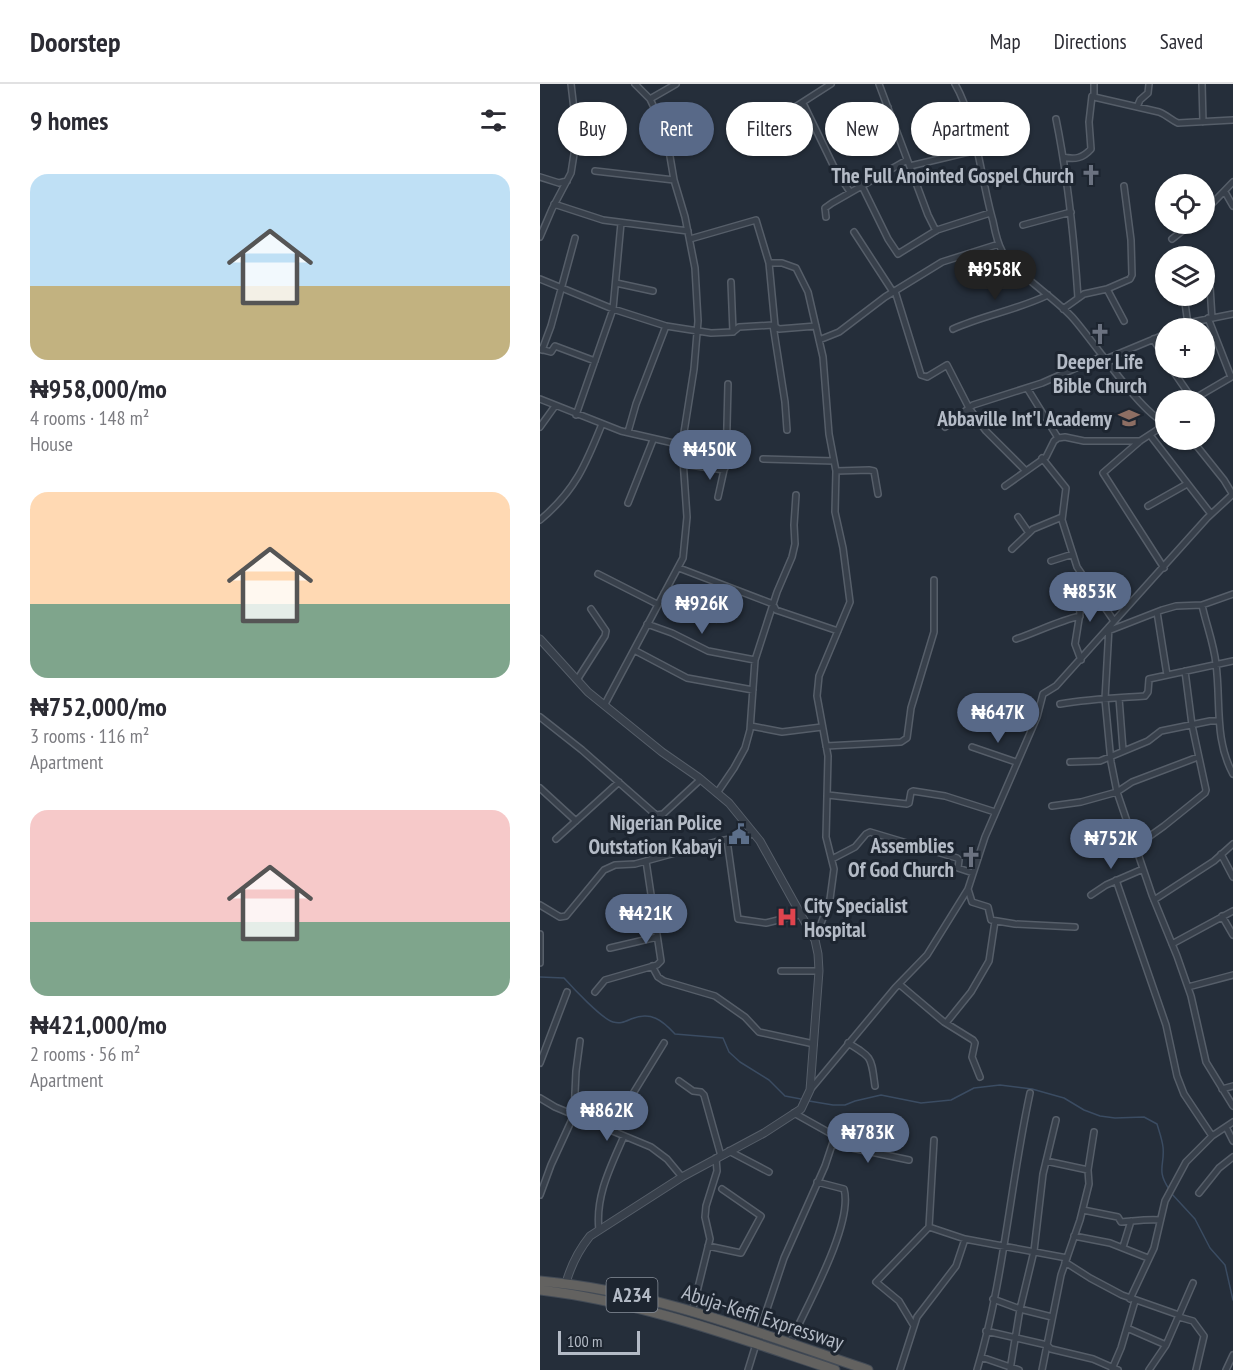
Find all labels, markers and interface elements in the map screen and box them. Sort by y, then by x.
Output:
text: Doorstep [30,23,121,60]
text: Map [990,28,1021,55]
text: Directions [1054,28,1127,55]
text: Saved [1160,28,1203,55]
chip: Buy [558,102,627,156]
chip: Rent [639,102,714,156]
chip: Filters [726,102,813,156]
chip: New [825,102,899,156]
chip: Apartment [911,102,1030,156]
text: 9 homes [30,104,108,137]
icon: filters [477,104,510,137]
place label: The Full Anointed Gospel Church [831,162,1074,189]
church icon: The Full Anointed Gospel Church [1079,163,1103,187]
map controls [1155,174,1215,450]
button: locate [1155,174,1215,234]
icon: home [216,213,324,321]
button: layers [1155,246,1215,306]
pin: ₦958K [953,250,1037,301]
text: ₦958K [968,256,1022,282]
button: + [1155,318,1215,378]
church icon: Deeper Life Bible Church [1088,322,1112,346]
place label: Deeper Life Bible Church [1053,348,1147,399]
text: ₦958,000/mo [30,372,167,405]
button: − [1155,390,1215,450]
text: 4 rooms · 148 m² [30,405,149,431]
place label: Abbaville Int'l Academy [936,405,1113,432]
school or university icon: Abbaville Int'l Academy [1117,406,1141,430]
pin: ₦450K [668,430,752,481]
text: House [30,431,73,457]
text: ₦450K [683,436,737,462]
icon: home [216,531,324,639]
pin: ₦853K [1048,572,1132,623]
text: ₦853K [1063,578,1117,604]
pin: ₦926K [660,584,744,635]
text: ₦926K [675,590,729,616]
text: ₦752,000/mo [30,690,167,723]
pin: ₦647K [956,693,1040,744]
text: ₦647K [971,699,1025,725]
text: 3 rooms · 116 m² [30,723,149,749]
text: Apartment [30,749,103,775]
place label: Nigerian Police Outstation Kabayi [588,809,722,860]
pin: ₦752K [1069,819,1153,870]
public building icon: Nigerian Police Outstation Kabayi [727,822,751,846]
text: ₦752K [1084,825,1138,851]
place label: Assemblies Of God Church [848,832,954,883]
church icon: Assemblies Of God Church [959,845,983,869]
icon: home [216,849,324,957]
place label: City Specialist Hospital [804,892,908,943]
pin: ₦421K [604,894,688,945]
text: ₦421K [619,900,673,926]
hospital icon: City Specialist Hospital [775,905,799,929]
text: ₦421,000/mo [30,1008,167,1041]
text: 2 rooms · 56 m² [30,1041,140,1067]
text: Apartment [30,1067,103,1093]
pin: ₦862K [565,1091,649,1142]
text: ₦862K [580,1097,634,1123]
pin: ₦783K [826,1113,910,1164]
text: ₦783K [841,1119,895,1145]
road number: A234 [606,1278,658,1312]
street label: Abuja-Keffi Expressway [679,1278,847,1356]
scale bar [558,1328,640,1356]
text: 100 m [567,1331,602,1351]

